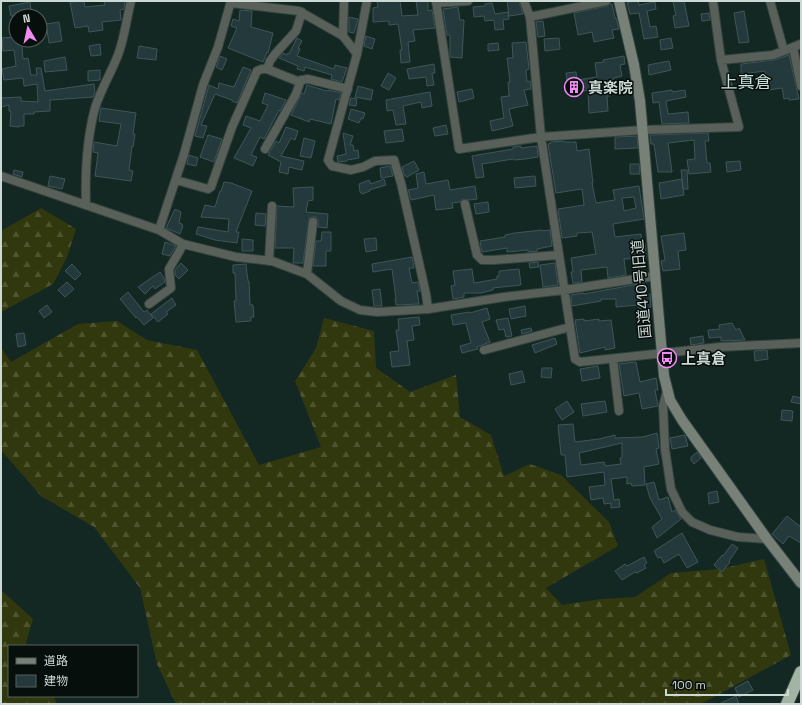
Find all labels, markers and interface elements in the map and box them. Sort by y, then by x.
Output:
north arrow [8,8,48,48]
text: N [22,11,31,26]
district label: 上真倉 [721,71,772,93]
building icon: 真楽院 [563,76,585,98]
place label: 真楽院 [588,78,633,97]
street label: 国道410号旧道 [627,238,655,340]
bus stop icon: 上真倉 [656,347,678,369]
place label: 上真倉 [681,349,726,368]
legend [8,645,138,697]
text: 道路 [44,653,68,669]
scale bar [666,671,788,697]
text: 建物 [44,673,68,689]
text: 100 m [672,677,706,693]

